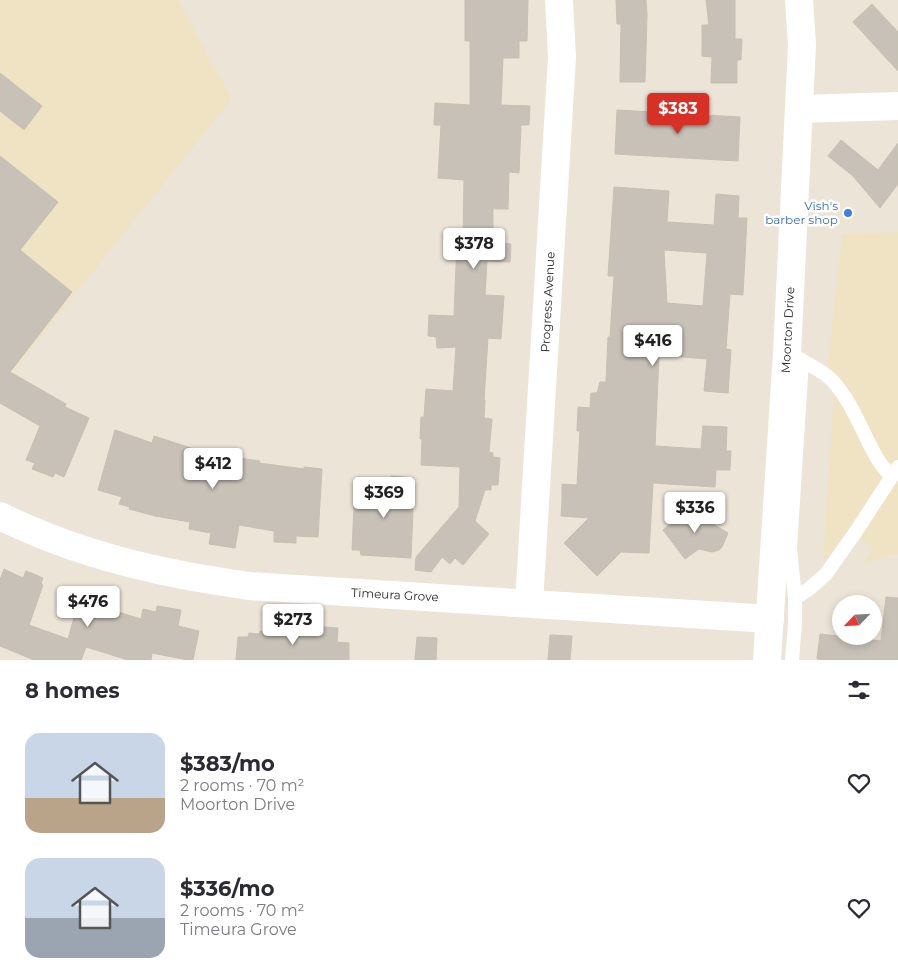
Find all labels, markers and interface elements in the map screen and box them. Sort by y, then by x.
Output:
pin: $383 [648,92,708,135]
text: $383 [658,99,698,118]
place label: Vish's barber shop [765,198,838,227]
marker: Vish's barber shop [842,207,854,219]
pin: $378 [444,228,504,270]
text: $378 [454,234,494,253]
street label: Progress Avenue [537,251,558,353]
street label: Moorton Drive [778,286,797,373]
pin: $416 [623,324,683,367]
text: $416 [634,331,672,350]
pin: $412 [183,448,243,490]
text: $412 [195,454,231,473]
pin: $369 [354,476,414,519]
text: $369 [364,483,404,502]
pin: $336 [665,492,725,534]
text: $336 [675,498,715,517]
street label: Timeura Grove [351,585,439,604]
pin: $476 [58,586,118,628]
text: $476 [68,592,108,611]
north arrow [832,595,882,645]
map controls [832,595,882,645]
pin: $273 [263,604,323,646]
text: $273 [274,610,312,629]
icon: filters [845,676,873,704]
text: 8 homes [25,678,120,703]
text: $383/mo [180,751,275,776]
icon: home [65,753,125,813]
icon: heart [845,769,873,797]
text: 2 rooms · 70 m² [180,776,305,795]
text: Moorton Drive [180,795,295,814]
text: $336/mo [180,876,274,901]
icon: home [65,878,125,938]
icon: heart [845,894,873,922]
text: 2 rooms · 70 m² [180,901,305,920]
text: Timeura Grove [180,920,297,939]

